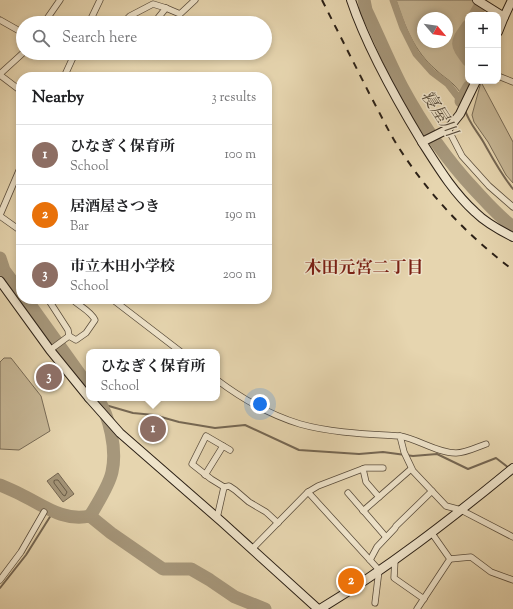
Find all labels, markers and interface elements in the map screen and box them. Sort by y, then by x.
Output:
north arrow [417,12,453,48]
map controls [465,12,501,84]
button: + [465,12,501,48]
search box [16,16,272,60]
icon: search [30,27,52,49]
text: Search here [62,28,137,49]
button: − [465,48,501,84]
text: Nearby [32,86,84,110]
water label: 寝屋川 [414,86,463,144]
text: 3 results [211,89,256,107]
text: ひなぎく保育所 [70,137,175,158]
text: 1 [43,146,47,164]
text: 100 m [224,146,256,164]
text: School [70,158,109,176]
text: 居酒屋さつき [70,197,160,218]
text: 2 [42,206,48,224]
text: 190 m [225,206,256,224]
text: Bar [70,218,89,236]
text: 市立木田小学校 [70,257,175,278]
district label: 木田元宮二丁目 [305,257,424,281]
text: 3 [42,266,48,284]
text: 200 m [223,266,256,284]
text: School [70,278,109,296]
popup [86,349,220,401]
text: ひなぎく保育所 [100,357,206,378]
pin: 3 [36,362,62,392]
text: School [100,378,139,396]
your location [250,394,270,414]
pin: 1 [140,414,166,444]
pin: 2 [338,566,364,596]

